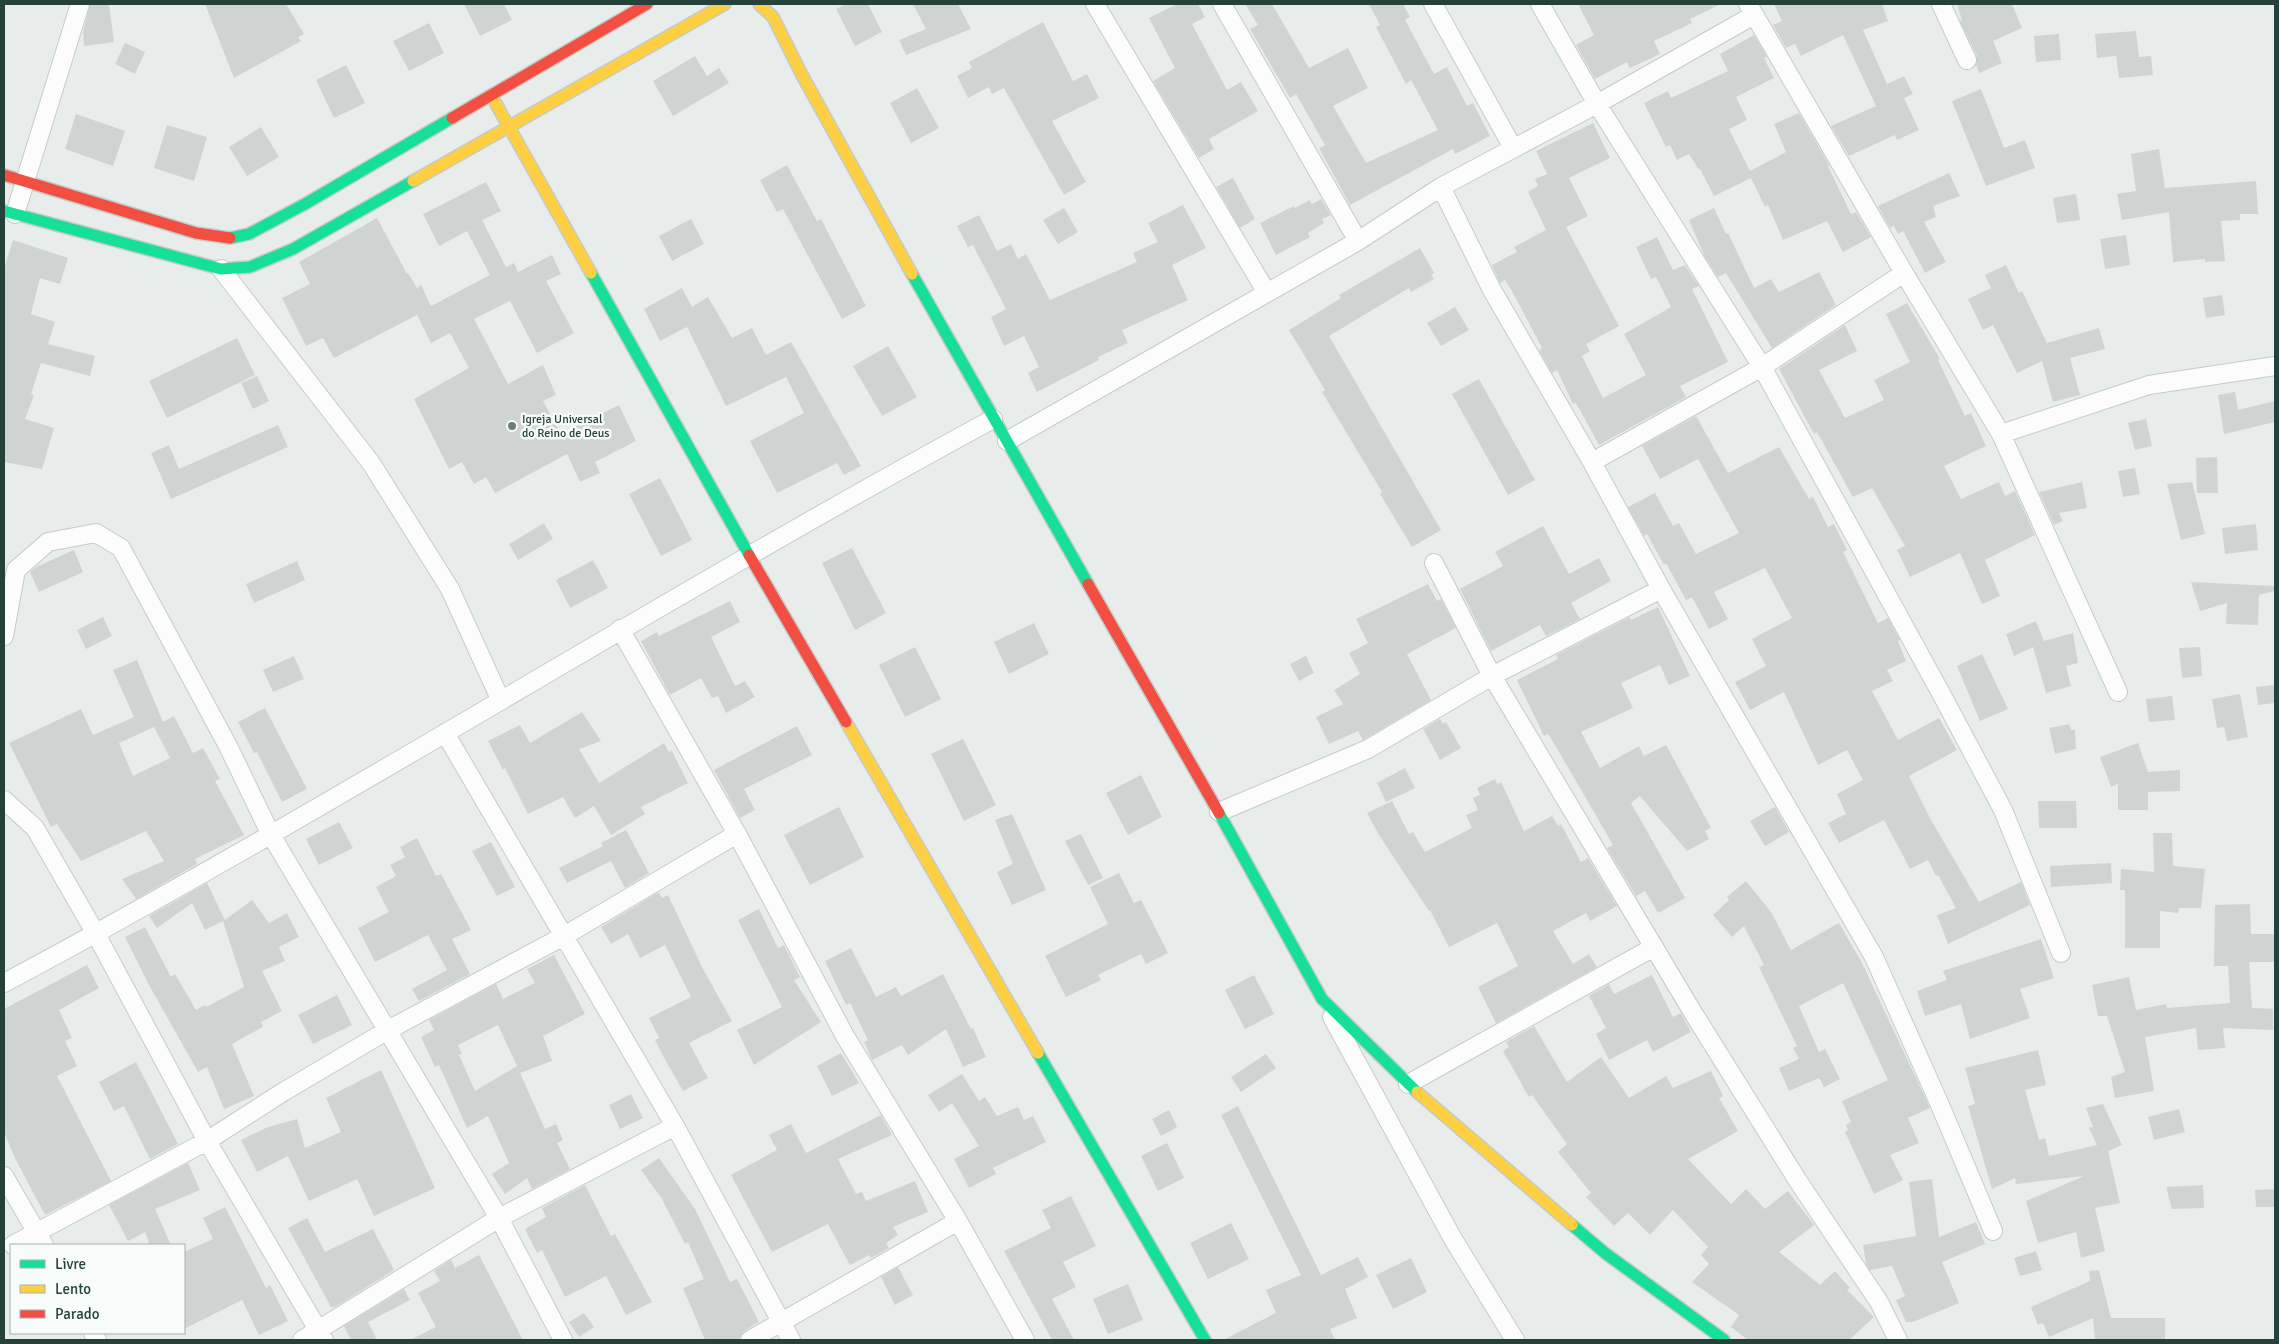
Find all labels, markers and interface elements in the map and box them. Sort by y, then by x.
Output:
place label: Igreja Universal do Reino de Deus [522,412,610,441]
marker: Igreja Universal do Reino de Deus [506,420,518,432]
legend [10,1244,185,1334]
text: Livre [55,1255,86,1273]
text: Lento [55,1280,91,1298]
text: Parado [55,1305,100,1323]

